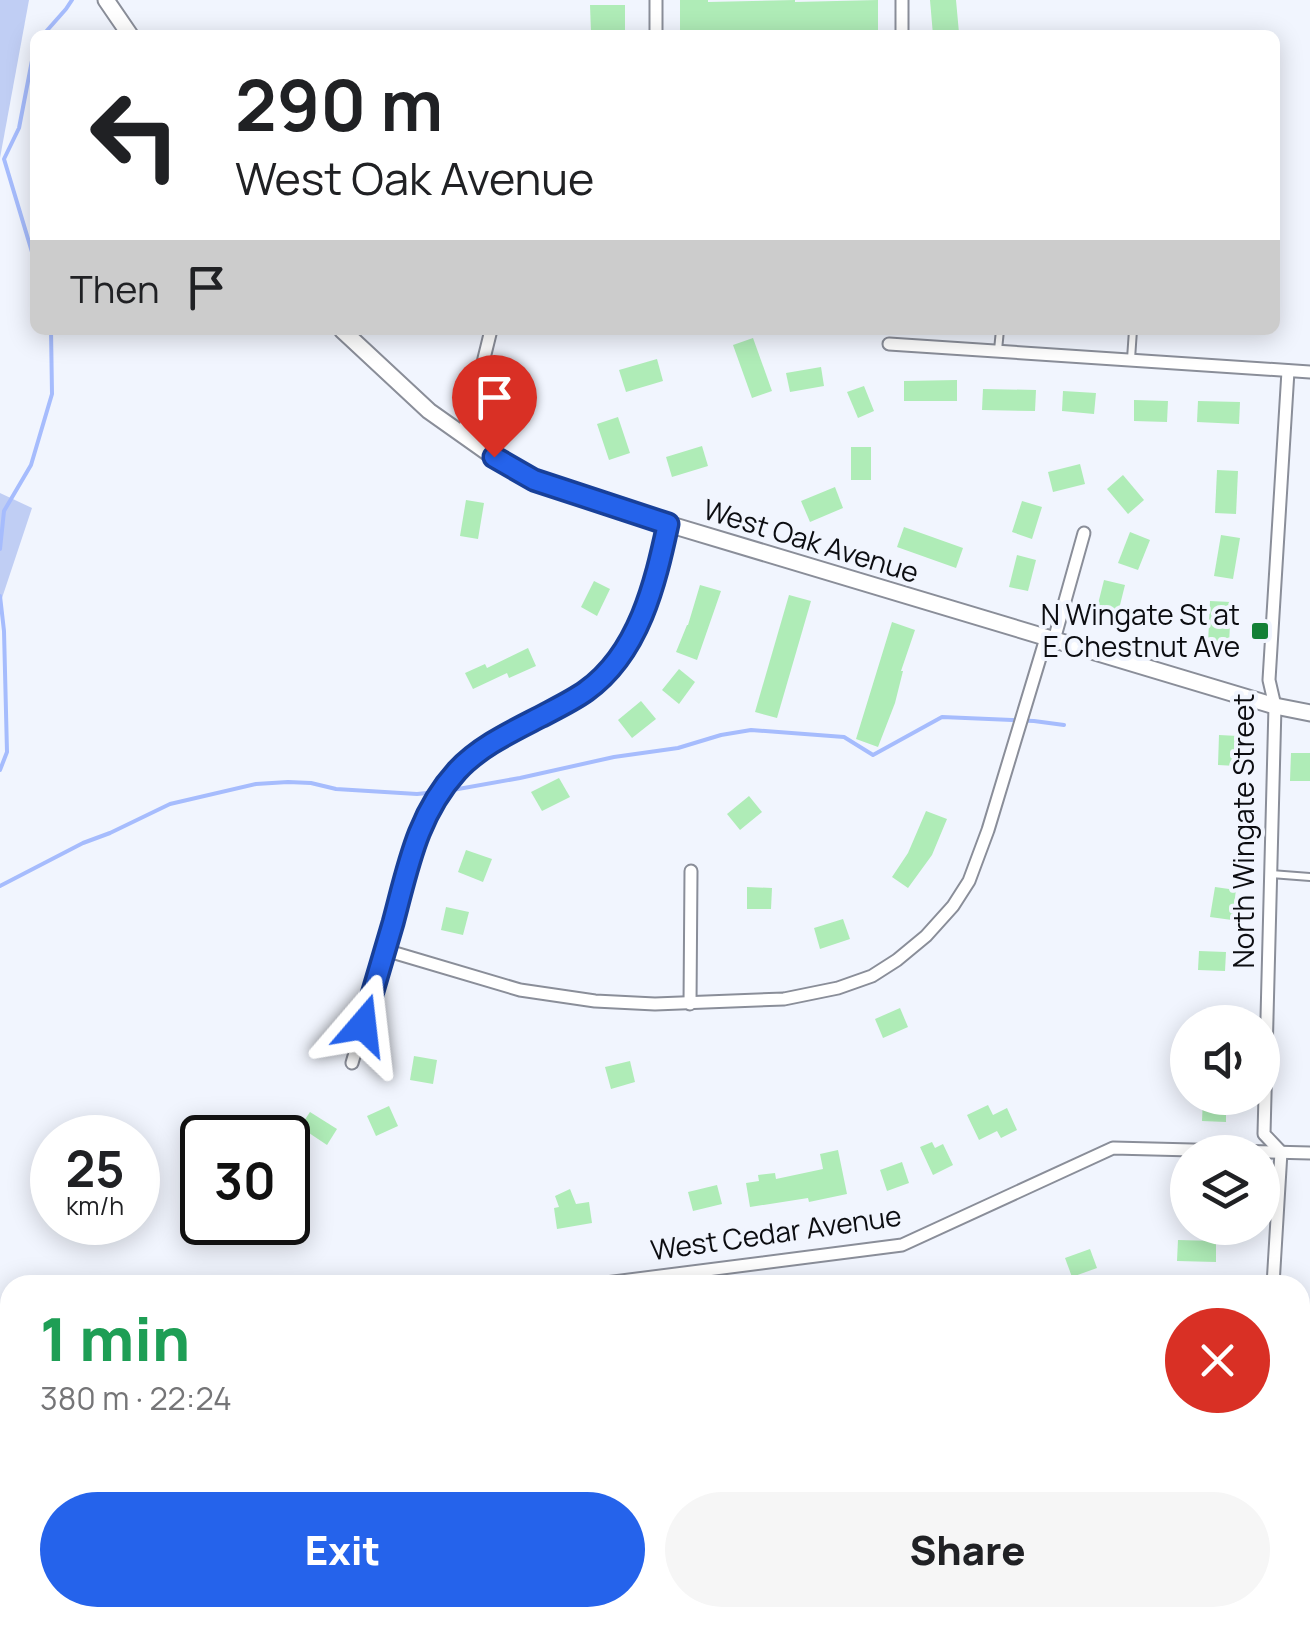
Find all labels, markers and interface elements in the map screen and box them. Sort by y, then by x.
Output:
text: 290 m [235,56,443,152]
icon: left [70,70,200,200]
text: West Oak Avenue [235,147,594,209]
icon: arrive [179,260,234,315]
text: Then [70,262,159,314]
pin [452,355,537,458]
icon: arrive [467,370,522,425]
street label: West Oak Avenue [699,489,924,591]
place label: N Wingate St at E Chestnut Ave [1041,595,1240,665]
marker: N Wingate St at E Chestnut Ave [1249,620,1271,642]
street label: North Wingate Street [1224,693,1262,969]
position arrow [311,973,415,1077]
map controls [1170,1005,1280,1245]
button: sound [1170,1005,1280,1115]
speed limit sign: 30 [180,1115,310,1245]
text: 25 [65,1134,125,1202]
button: layers [1170,1135,1280,1245]
text: km/h [66,1188,124,1223]
street label: West Cedar Avenue [648,1196,904,1268]
text: 1 min [40,1297,190,1379]
button: close [1165,1308,1270,1413]
text: 380 m · 22:24 [40,1376,232,1420]
button: Exit [40,1492,645,1607]
button: Share [665,1492,1270,1607]

